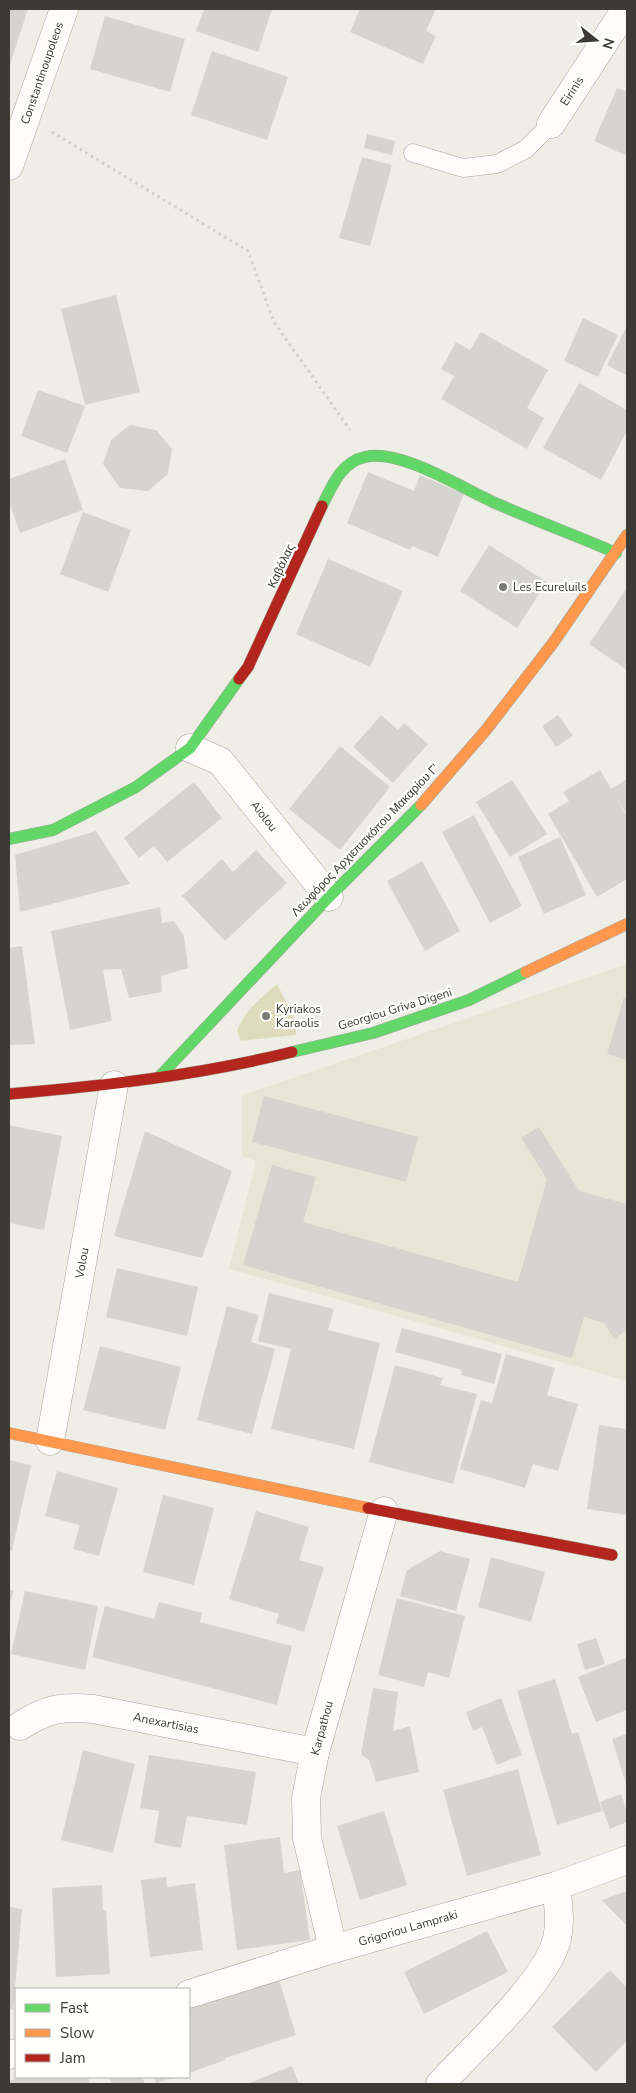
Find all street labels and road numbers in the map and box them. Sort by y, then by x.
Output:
street label: Constantinoupoleos [17,19,67,126]
street label: Eirinis [557,73,588,109]
street label: Καβάλας [264,541,298,591]
street label: Λεωφόρος Αρχιεπισκόπου Μακαρίου Γ' [288,760,442,920]
street label: Aiolou [247,797,281,835]
street label: Georgiou Griva Digeni [336,984,454,1034]
street label: Volou [71,1246,93,1281]
street label: Karpathou [307,1699,337,1757]
street label: Anexartisias [132,1709,201,1737]
street label: Grigoriou Lampraki [356,1906,460,1950]

